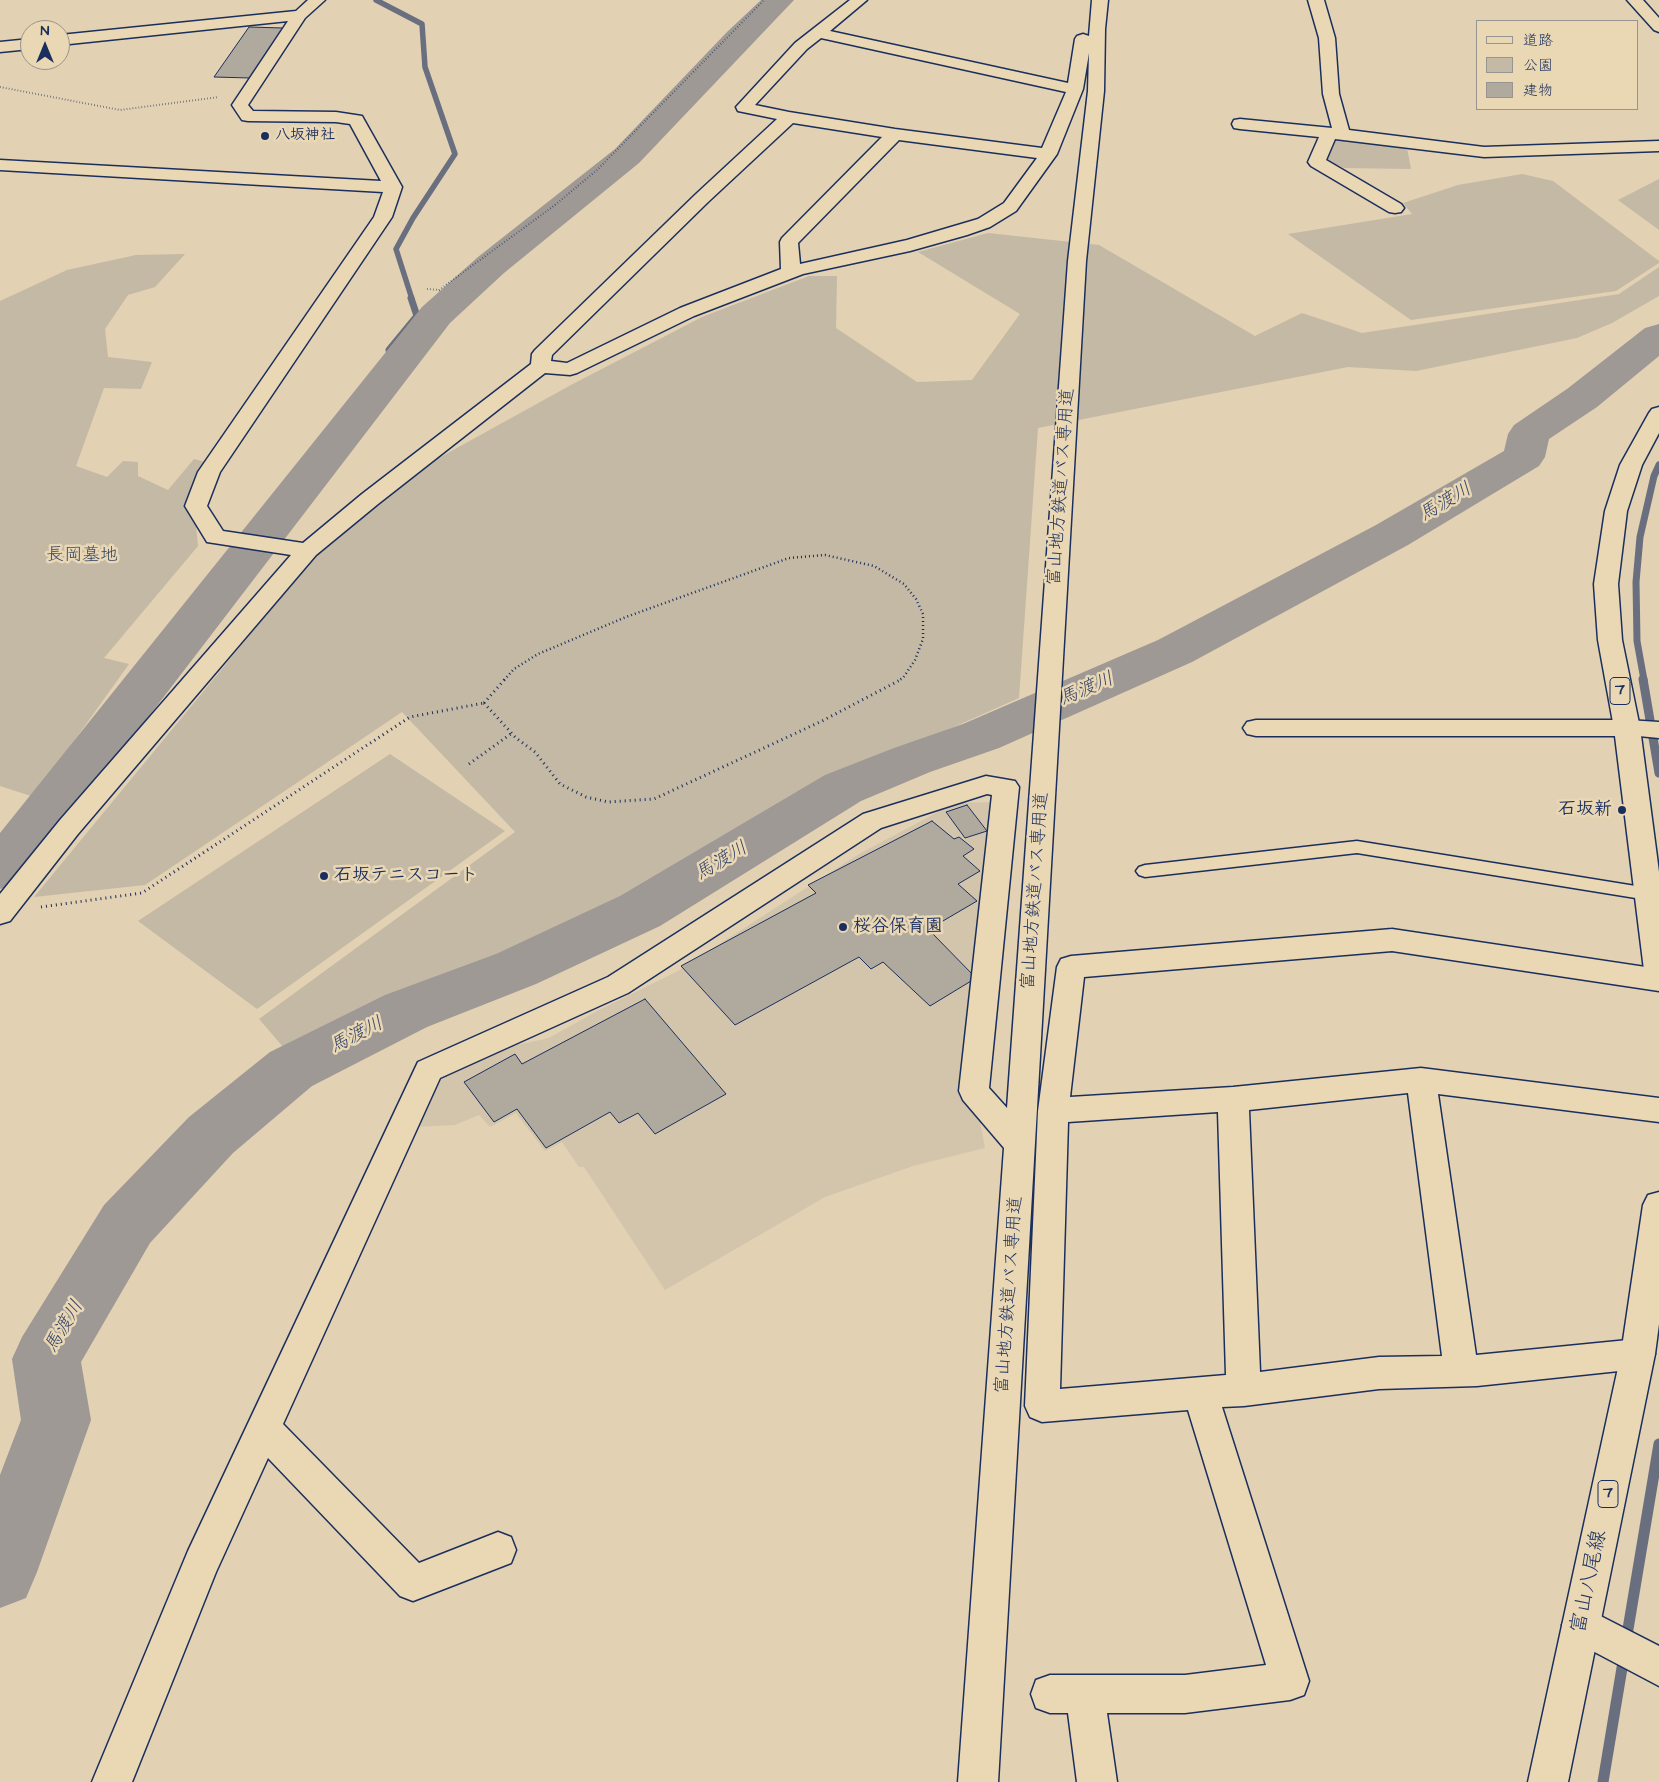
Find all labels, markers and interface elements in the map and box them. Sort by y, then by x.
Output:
north arrow [20,20,70,70]
legend [1476,20,1639,110]
text: N [41,21,49,41]
text: 道路 [1523,30,1553,51]
text: 公園 [1523,55,1553,76]
text: 建物 [1523,80,1553,101]
place label: 八坂神社 [275,127,335,145]
marker: 八坂神社 [259,130,271,142]
street label: 富山地方鉄道バス専用道 [1044,387,1080,587]
water label: 馬渡川 [1416,479,1476,527]
park label: 長岡墓地 [46,545,118,567]
water label: 馬渡川 [1056,668,1118,712]
road number: 7 [1610,678,1630,704]
street label: 富山地方鉄道バス専用道 [1018,791,1054,991]
place label: 石坂新 [1558,799,1612,821]
marker: 石坂新 [1616,804,1628,816]
water label: 馬渡川 [692,838,752,886]
place label: 石坂テニスコート [334,865,478,887]
marker: 石坂テニスコート [318,870,330,882]
place label: 桜谷保育園 [853,916,943,938]
marker: 桜谷保育園 [837,921,849,933]
water label: 馬渡川 [326,1013,388,1059]
street label: 富山地方鉄道バス専用道 [992,1195,1028,1395]
water label: 馬渡川 [41,1297,89,1357]
road number: 7 [1598,1480,1618,1508]
street label: 富山八尾線 [1567,1528,1613,1636]

